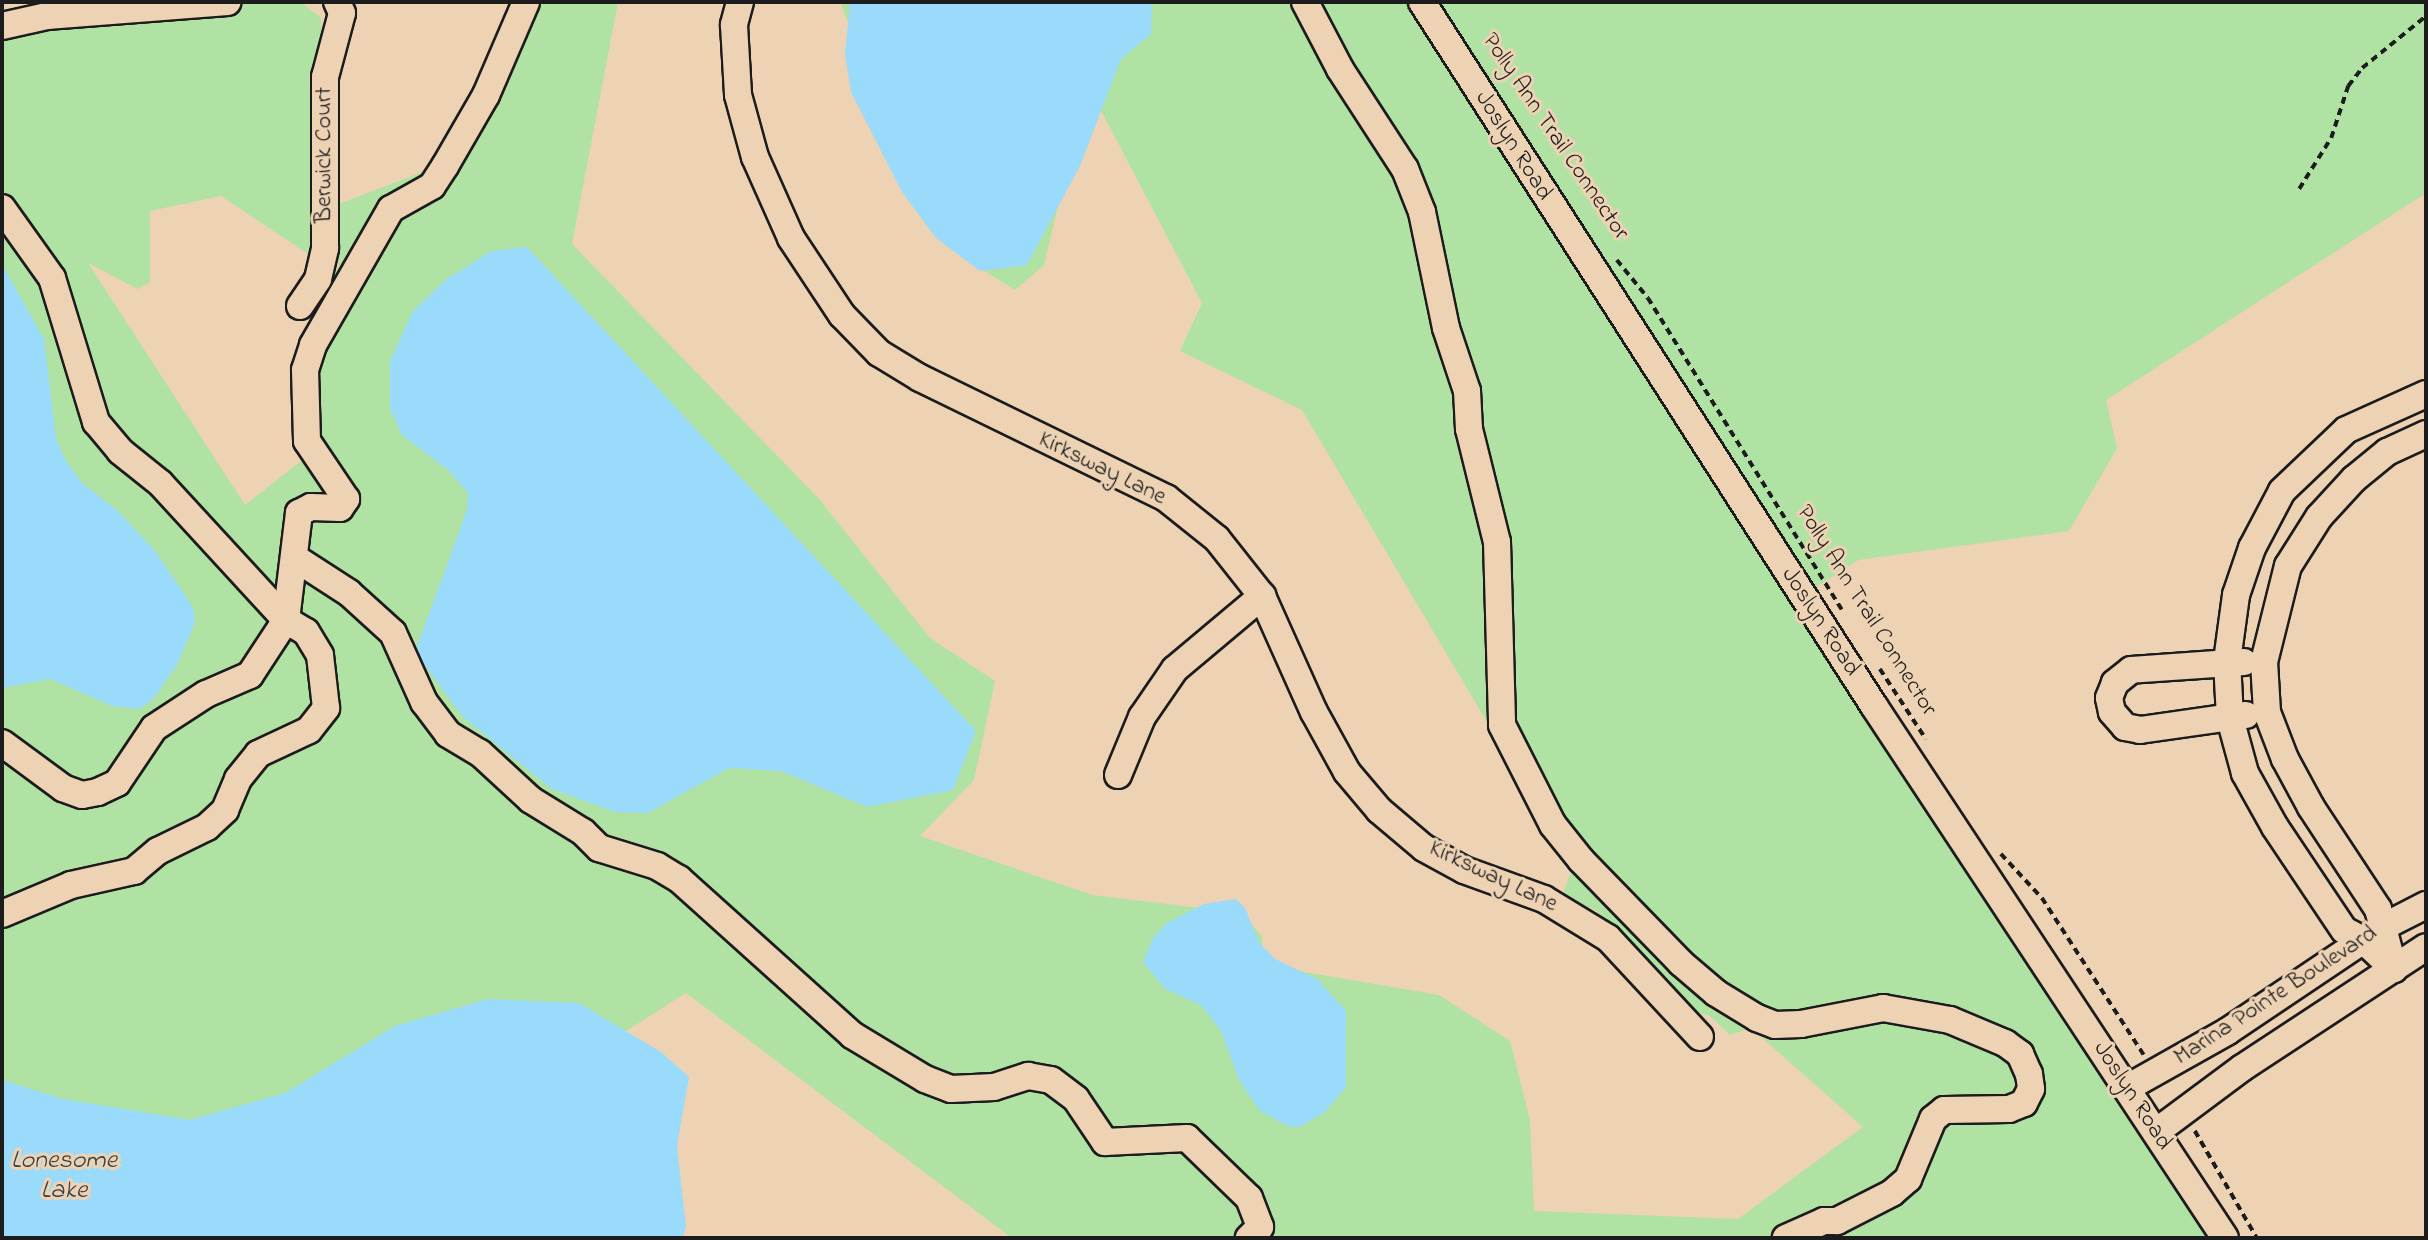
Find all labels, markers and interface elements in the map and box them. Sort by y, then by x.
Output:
street label: Polly Ann Trail Connector [1475,28,1635,246]
street label: Joslyn Road [1468,86,1558,206]
street label: Berwick Court [311,87,339,223]
street label: Kirksway Lane [1033,426,1171,512]
street label: Polly Ann Trail Connector [1789,500,1943,722]
street label: Joslyn Road [1774,562,1866,682]
street label: Kirksway Lane [1424,835,1562,919]
street label: Marina Pointe Boulevard [2169,920,2383,1072]
street label: Joslyn Road [2086,1036,2178,1156]
water label: Lonesome Lake [11,1146,117,1208]

